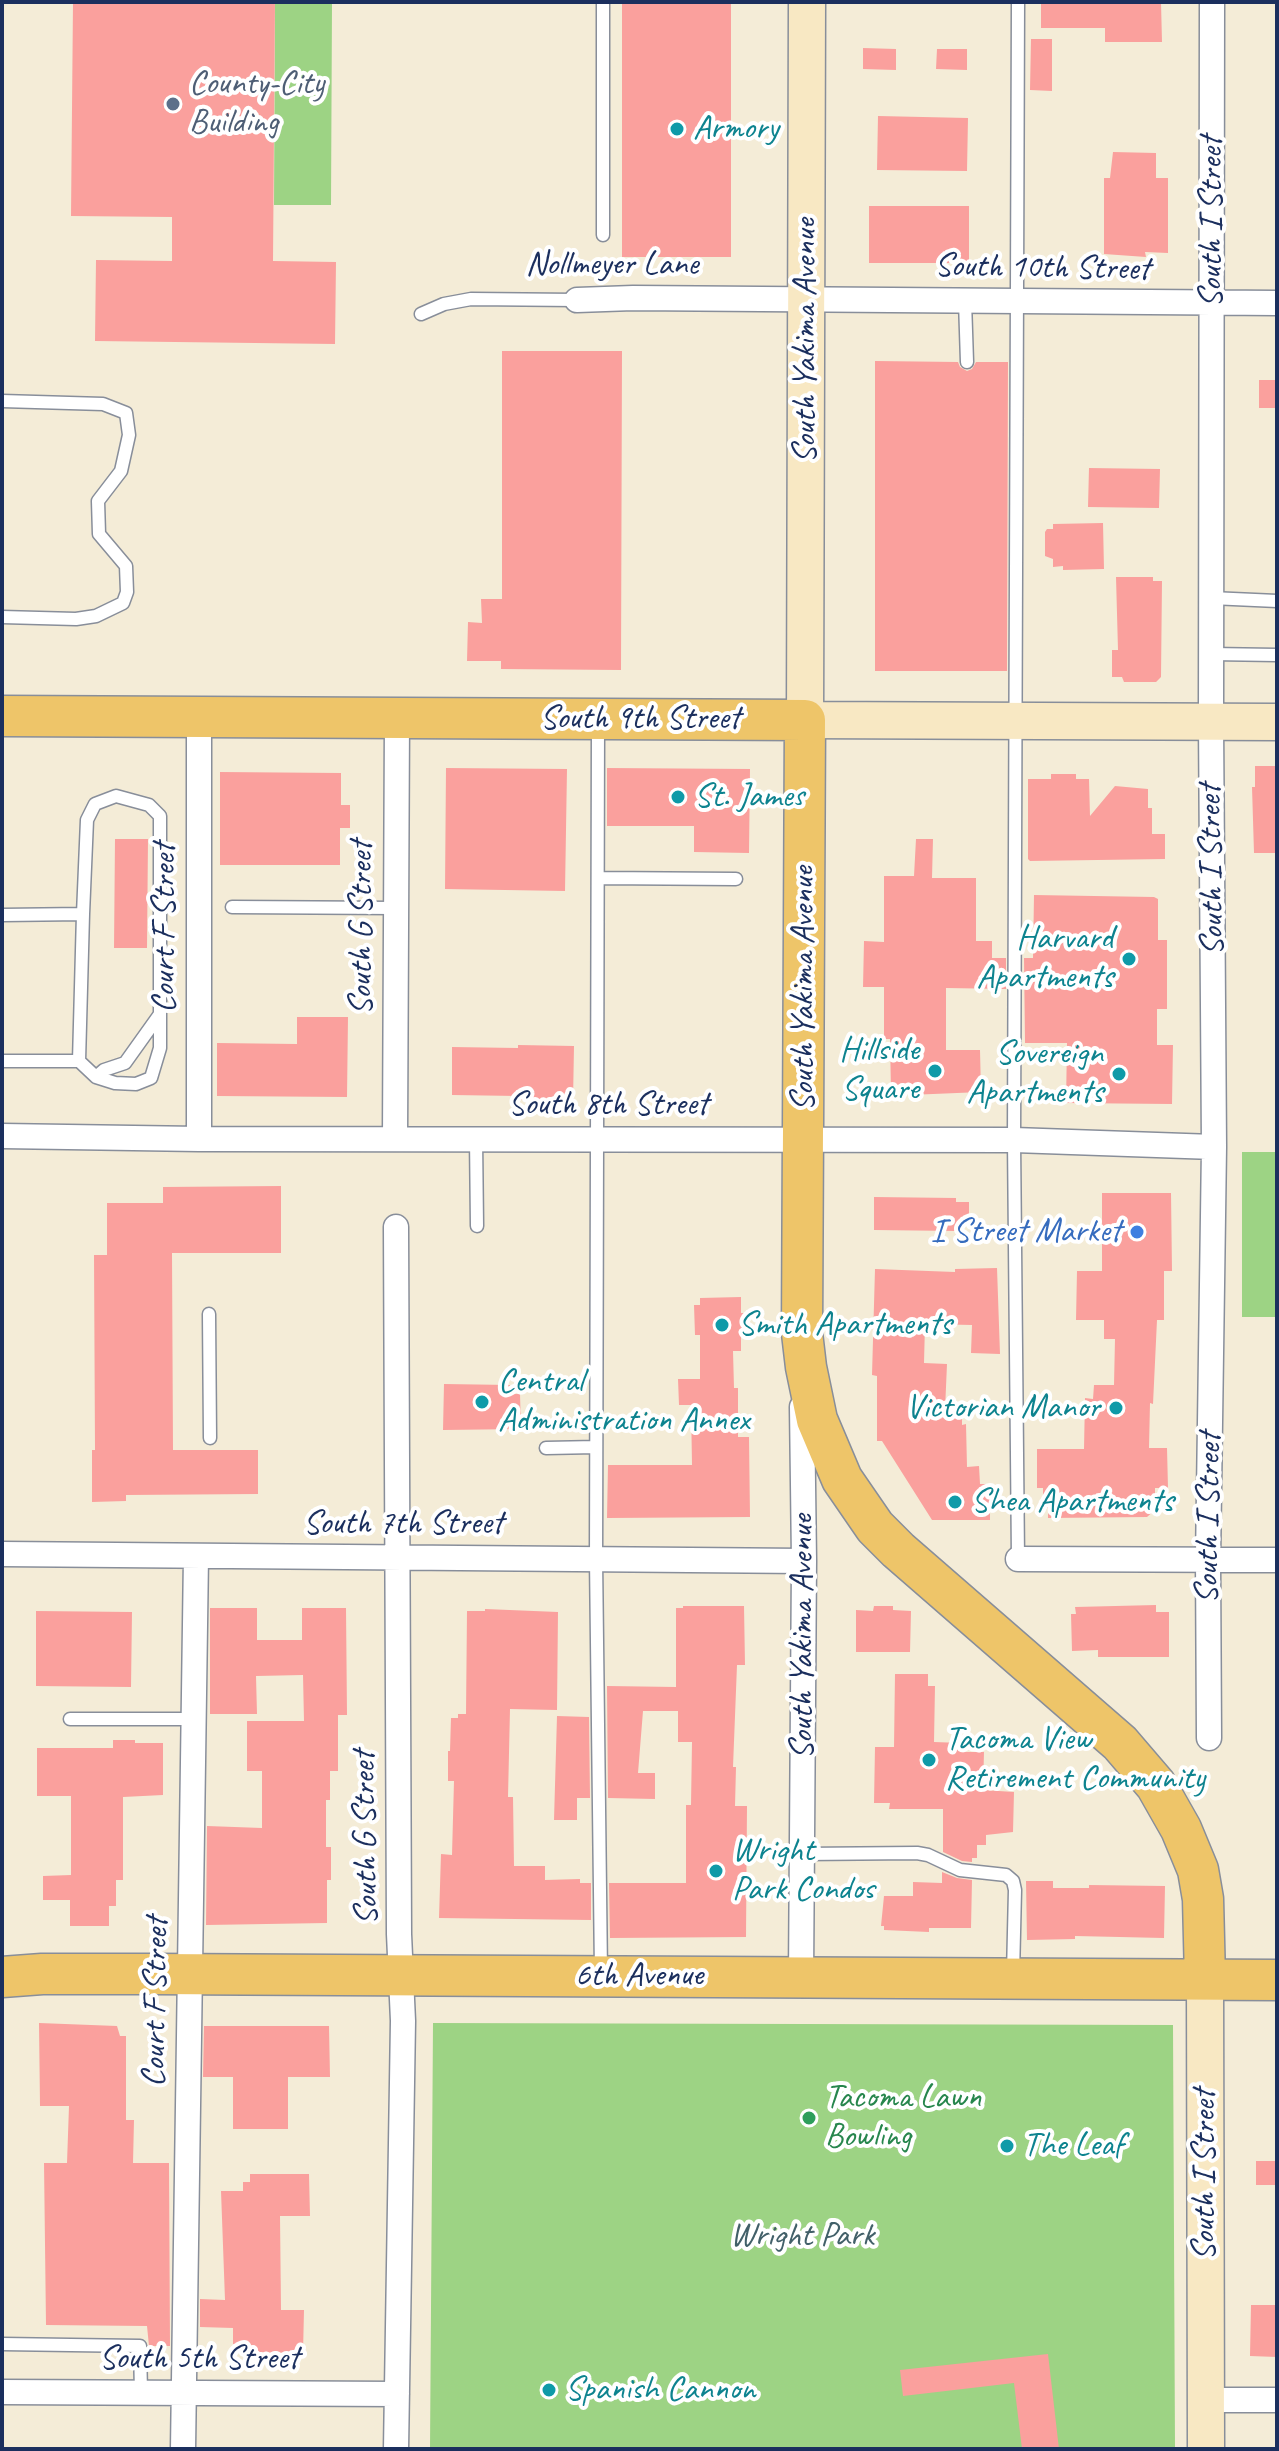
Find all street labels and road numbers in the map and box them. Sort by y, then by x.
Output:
street label: South I Street [1192,136,1232,308]
street label: South Yakima Avenue [786,218,826,464]
street label: Nollmeyer Lane [526,245,698,285]
street label: South 10th Street [934,246,1150,290]
street label: South 9th Street [540,699,740,739]
street label: South I Street [1190,784,1234,956]
street label: South G Street [342,841,382,1015]
street label: Court F Street [145,843,185,1013]
street label: South Yakima Avenue [784,866,824,1112]
street label: South 8th Street [508,1085,708,1125]
street label: South I Street [1187,1432,1231,1604]
street label: South 7th Street [303,1504,503,1544]
street label: South Yakima Avenue [783,1514,823,1760]
street label: South G Street [344,1750,388,1926]
street label: Court F Street [134,1917,178,2087]
street label: 6th Avenue [575,1956,703,1996]
street label: South I Street [1185,2089,1225,2261]
street label: South 5th Street [99,2339,299,2379]

